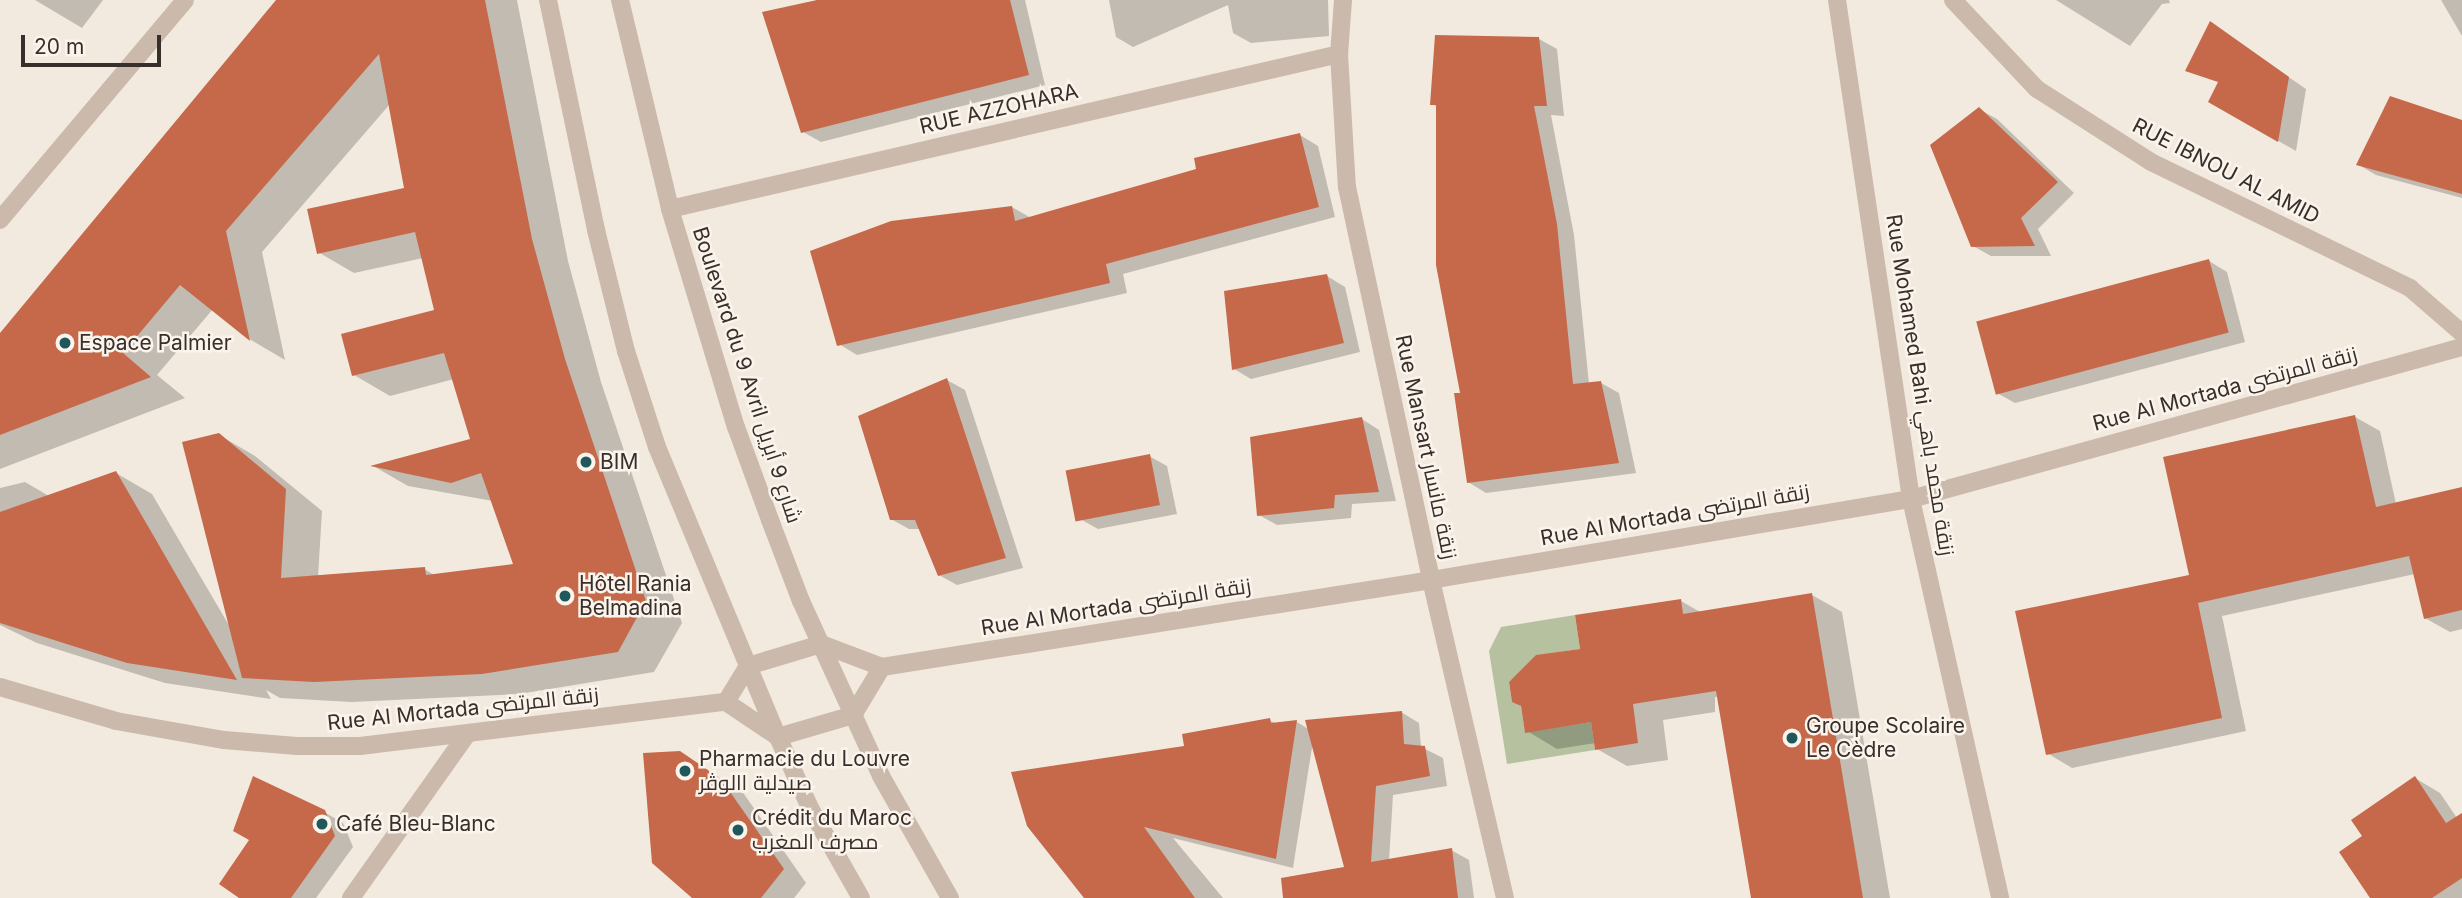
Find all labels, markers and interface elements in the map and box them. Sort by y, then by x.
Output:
scale bar [24,21,164,65]
text: 20 m [34,34,84,59]
street label: RUE AZZOHARA [917,78,1081,140]
street label: RUE IBNOU AL AMID [2128,113,2324,229]
street label: Rue Mohamed Bahi زنقة محمد باهي [1881,212,1959,558]
street label: Boulevard du 9 Avril شارع 9 أبريل [687,224,807,526]
place label: Espace Palmier [79,330,232,356]
street label: Rue Mansart زنقة مانسار [1390,332,1462,562]
marker: Espace Palmier [57,335,73,351]
street label: Rue Al Mortada زنقة المرتضى [2090,342,2360,436]
place label: BIM [600,449,638,475]
marker: BIM [578,454,594,470]
street label: Rue Al Mortada زنقة المرتضى [1538,479,1812,551]
place label: Hôtel Rania Belmadina [579,571,692,621]
street label: Rue Al Mortada زنقة المرتضى [979,573,1253,641]
marker: Hôtel Rania Belmadina [557,588,573,604]
street label: Rue Al Mortada زنقة المرتضى [326,682,600,736]
place label: Groupe Scolaire Le Cèdre [1806,713,1965,763]
marker: Groupe Scolaire Le Cèdre [1784,730,1800,746]
place label: Pharmacie du Louvre صيدلية االوڤر [699,746,910,796]
marker: Pharmacie du Louvre صيدلية االوڤر [677,763,693,779]
place label: Crédit du Maroc مصرف المغرب [752,805,912,855]
place label: Café Bleu-Blanc [336,811,496,837]
marker: Café Bleu-Blanc [314,816,330,832]
marker: Crédit du Maroc مصرف المغرب [730,822,746,838]

